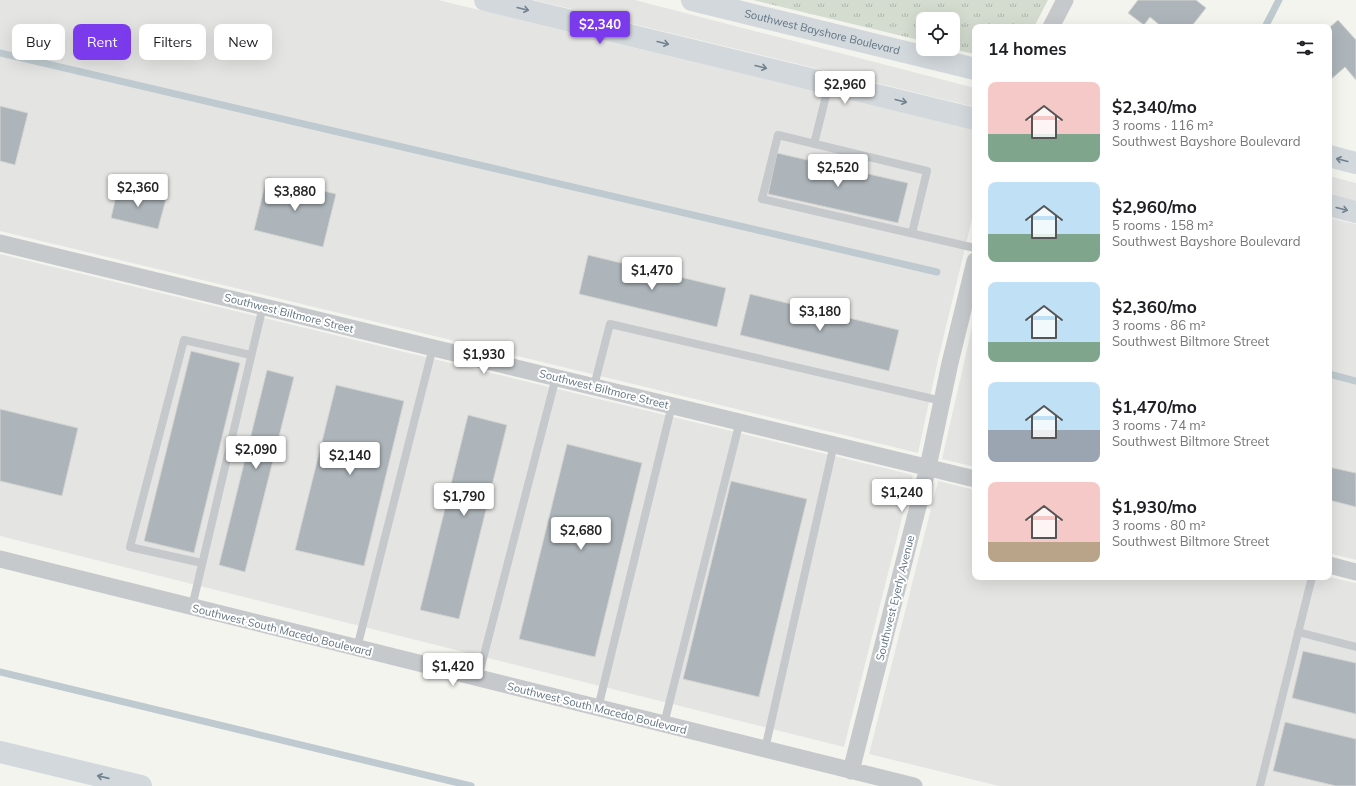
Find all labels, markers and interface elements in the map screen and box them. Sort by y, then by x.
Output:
one-way arrow [516,6,529,14]
street label: Southwest Bayshore Boulevard [743,6,901,57]
pin: $2,340 [567,11,633,45]
map controls [916,12,960,56]
button: locate [916,12,960,56]
text: $2,340 [579,16,621,32]
chip: Buy [12,24,65,60]
chip: Rent [73,24,131,60]
chip: Filters [139,24,206,60]
chip: New [214,24,272,60]
icon: filters [1294,37,1316,59]
text: 14 homes [988,38,1067,59]
one-way arrow [656,40,669,47]
one-way arrow [754,63,767,71]
pin: $2,960 [812,71,878,105]
text: $2,960 [824,76,866,92]
text: $2,340/mo [1112,96,1197,117]
one-way arrow [894,97,907,105]
icon: home [1020,98,1068,146]
text: 3 rooms · 116 m² [1112,117,1213,133]
text: Southwest Bayshore Boulevard [1112,133,1301,149]
pin: $2,520 [805,154,871,188]
one-way arrow [1336,155,1349,163]
text: $2,520 [817,159,859,175]
pin: $2,360 [105,174,171,208]
pin: $3,880 [262,178,328,212]
text: $2,360 [117,179,159,195]
text: $3,880 [274,183,316,199]
text: $2,960/mo [1112,196,1197,217]
icon: home [1020,198,1068,246]
one-way arrow [1336,205,1349,213]
text: 5 rooms · 158 m² [1112,217,1213,233]
text: Southwest Bayshore Boulevard [1112,233,1301,249]
pin: $1,470 [619,257,685,291]
text: $1,470 [631,262,673,278]
street label: Southwest Biltmore Street [223,290,355,336]
text: $2,360/mo [1112,296,1197,317]
pin: $3,180 [787,298,853,332]
icon: home [1020,298,1068,346]
text: $3,180 [799,303,841,319]
text: 3 rooms · 86 m² [1112,317,1206,333]
text: Southwest Biltmore Street [1112,333,1269,349]
pin: $1,930 [451,341,517,375]
text: $1,930 [463,346,505,362]
street label: Southwest Biltmore Street [538,366,670,412]
text: $1,470/mo [1112,396,1197,417]
icon: home [1020,398,1068,446]
text: 3 rooms · 74 m² [1112,417,1206,433]
text: Southwest Biltmore Street [1112,433,1269,449]
pin: $2,090 [223,436,289,470]
text: $2,090 [235,441,277,457]
pin: $2,140 [317,442,383,476]
text: $2,140 [329,447,371,463]
pin: $1,240 [869,479,935,513]
pin: $1,790 [431,483,497,517]
text: $1,240 [881,484,923,500]
text: $1,790 [443,488,485,504]
text: $1,930/mo [1112,496,1197,517]
icon: home [1020,498,1068,546]
pin: $2,680 [548,517,614,551]
text: 3 rooms · 80 m² [1112,517,1206,533]
text: $2,680 [560,522,602,538]
text: Southwest Biltmore Street [1112,533,1269,549]
street label: Southwest Eyerly Avenue [873,534,917,662]
street label: Southwest South Macedo Boulevard [191,601,373,659]
pin: $1,420 [420,653,486,687]
text: $1,420 [432,658,474,674]
street label: Southwest South Macedo Boulevard [506,679,688,737]
one-way arrow [97,773,110,780]

